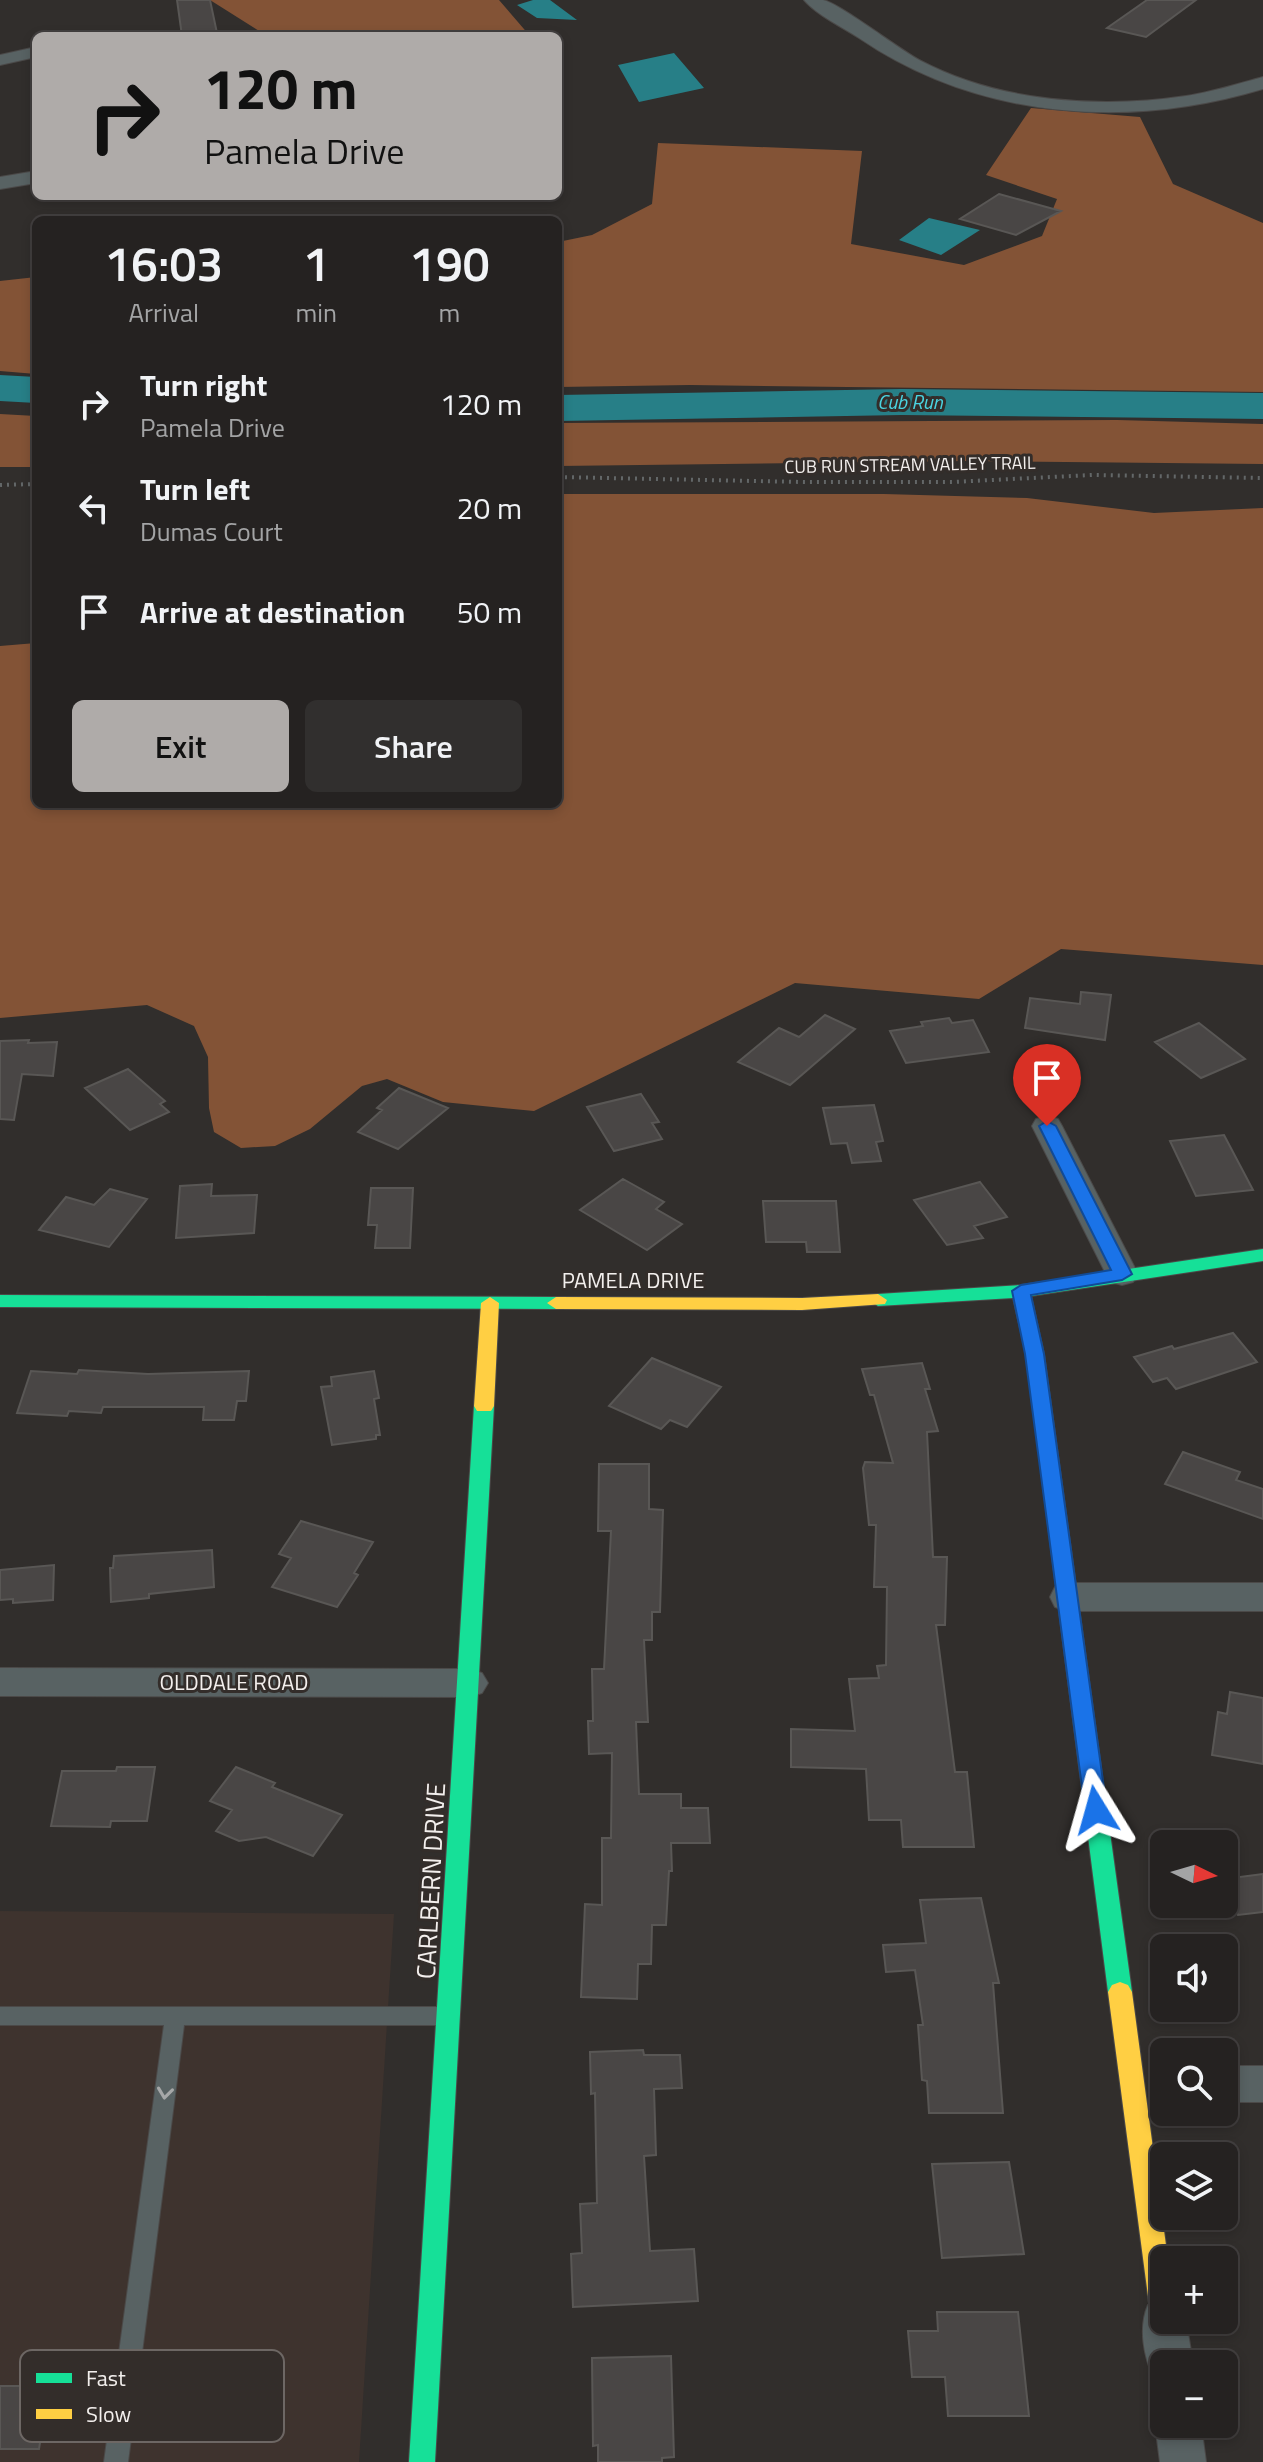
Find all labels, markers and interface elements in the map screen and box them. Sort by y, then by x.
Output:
text: 120 m [204,46,357,131]
icon: right [72,64,176,168]
text: Pamela Drive [204,123,404,178]
text: 16:03 [104,227,223,300]
text: 1 [303,227,330,300]
text: 190 [409,227,490,300]
text: Arrival [128,293,199,332]
text: min [295,293,337,332]
text: m [439,293,460,332]
text: Turn right [140,362,268,408]
text: 120 m [440,381,522,427]
icon: right [72,382,116,426]
water label: Cub Run [877,386,944,417]
text: Pamela Drive [140,408,285,447]
street label: CUB RUN STREAM VALLEY TRAIL [784,449,1036,480]
text: Turn left [140,466,250,512]
text: 20 m [457,485,522,531]
icon: left [72,486,116,530]
text: Dumas Court [140,512,283,551]
text: Arrive at destination [140,589,405,635]
text: 50 m [457,589,522,635]
icon: arrive [72,590,116,634]
button: Exit [72,700,289,792]
button: Share [305,700,522,792]
pin [1013,1044,1081,1126]
icon: arrive [1025,1056,1069,1100]
street label: PAMELA DRIVE [562,1263,704,1297]
street label: OLDDALE ROAD [160,1665,308,1699]
position arrow [1054,1768,1138,1852]
street label: CARLBERN DRIVE [406,1782,455,1980]
north arrow [1150,1830,1238,1918]
map controls [1150,1830,1238,2438]
button: sound [1150,1934,1238,2022]
button: search [1150,2038,1238,2126]
one-way arrow [157,2086,174,2100]
button: layers [1150,2142,1238,2230]
button: + [1150,2246,1238,2334]
legend [20,2350,284,2442]
button: − [1150,2350,1238,2438]
text: Fast [86,2361,126,2395]
text: Slow [86,2397,132,2431]

